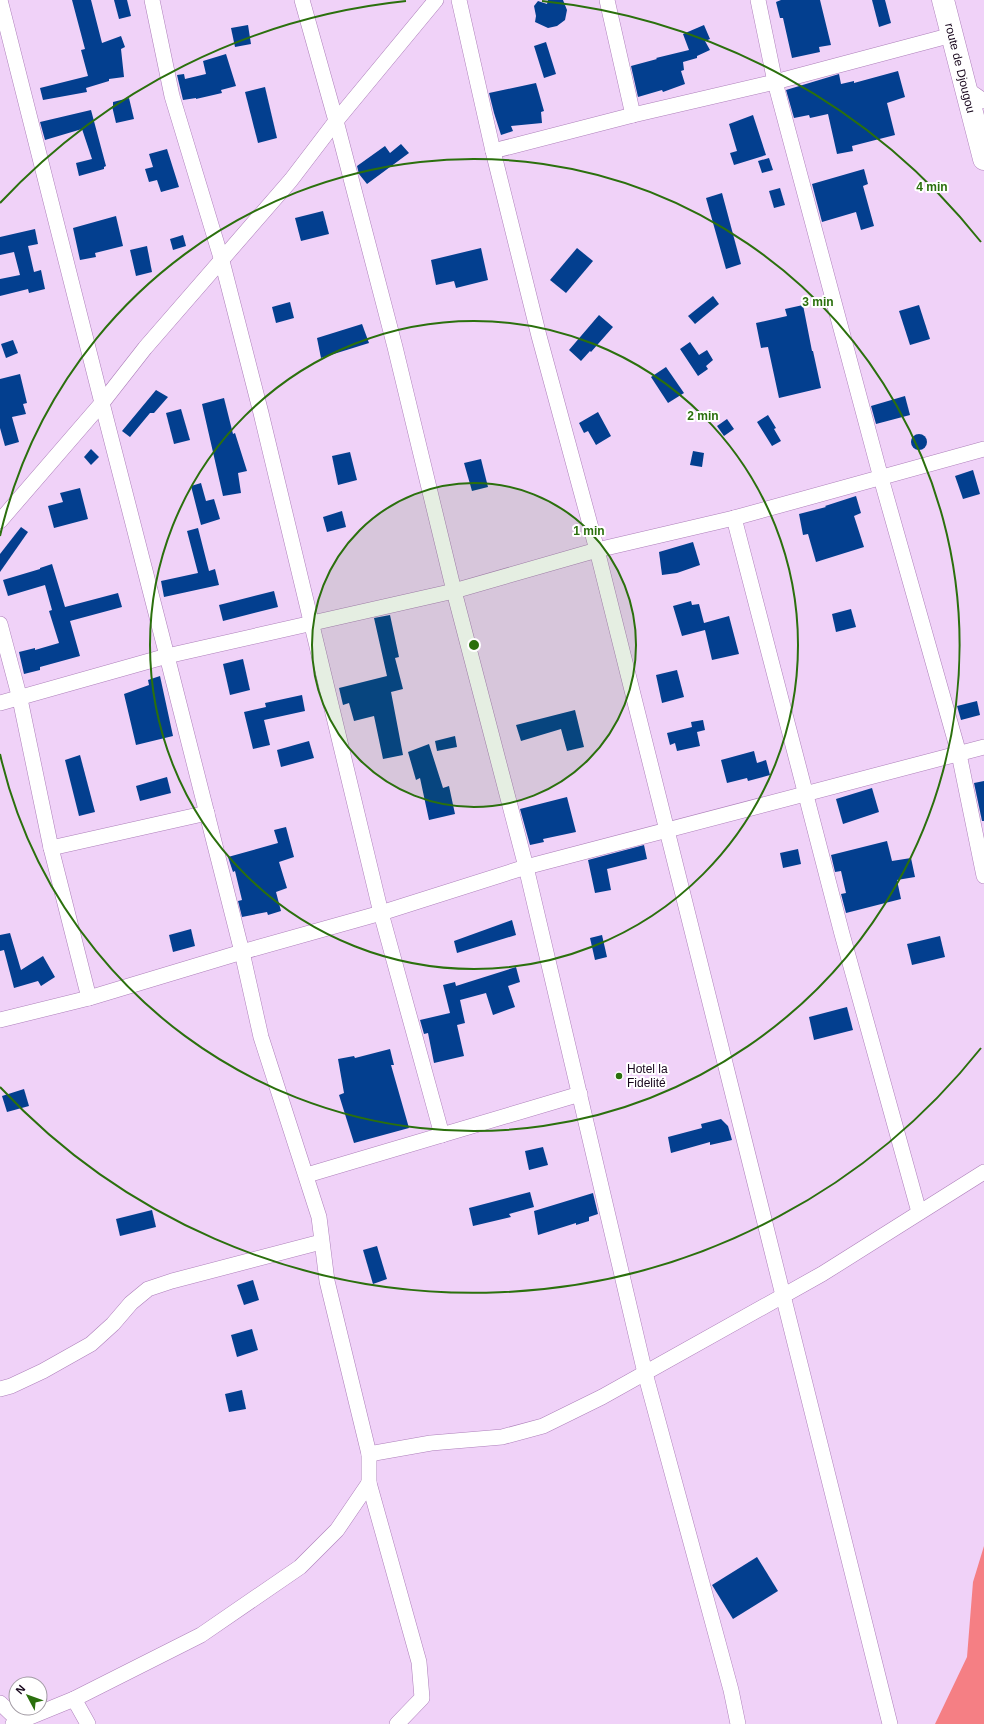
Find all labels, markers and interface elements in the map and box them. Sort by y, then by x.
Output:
street label: route de Djougou [942,22,978,114]
text: 4 min [916,180,948,194]
text: 3 min [802,295,834,309]
text: 2 min [687,409,719,423]
text: 1 min [573,524,605,538]
centre of rings [467,638,481,652]
place label: Hotel la Fidelité [627,1062,668,1090]
marker: Hotel la Fidelité [614,1071,624,1081]
north arrow [8,1676,48,1716]
text: N [13,1682,28,1696]

